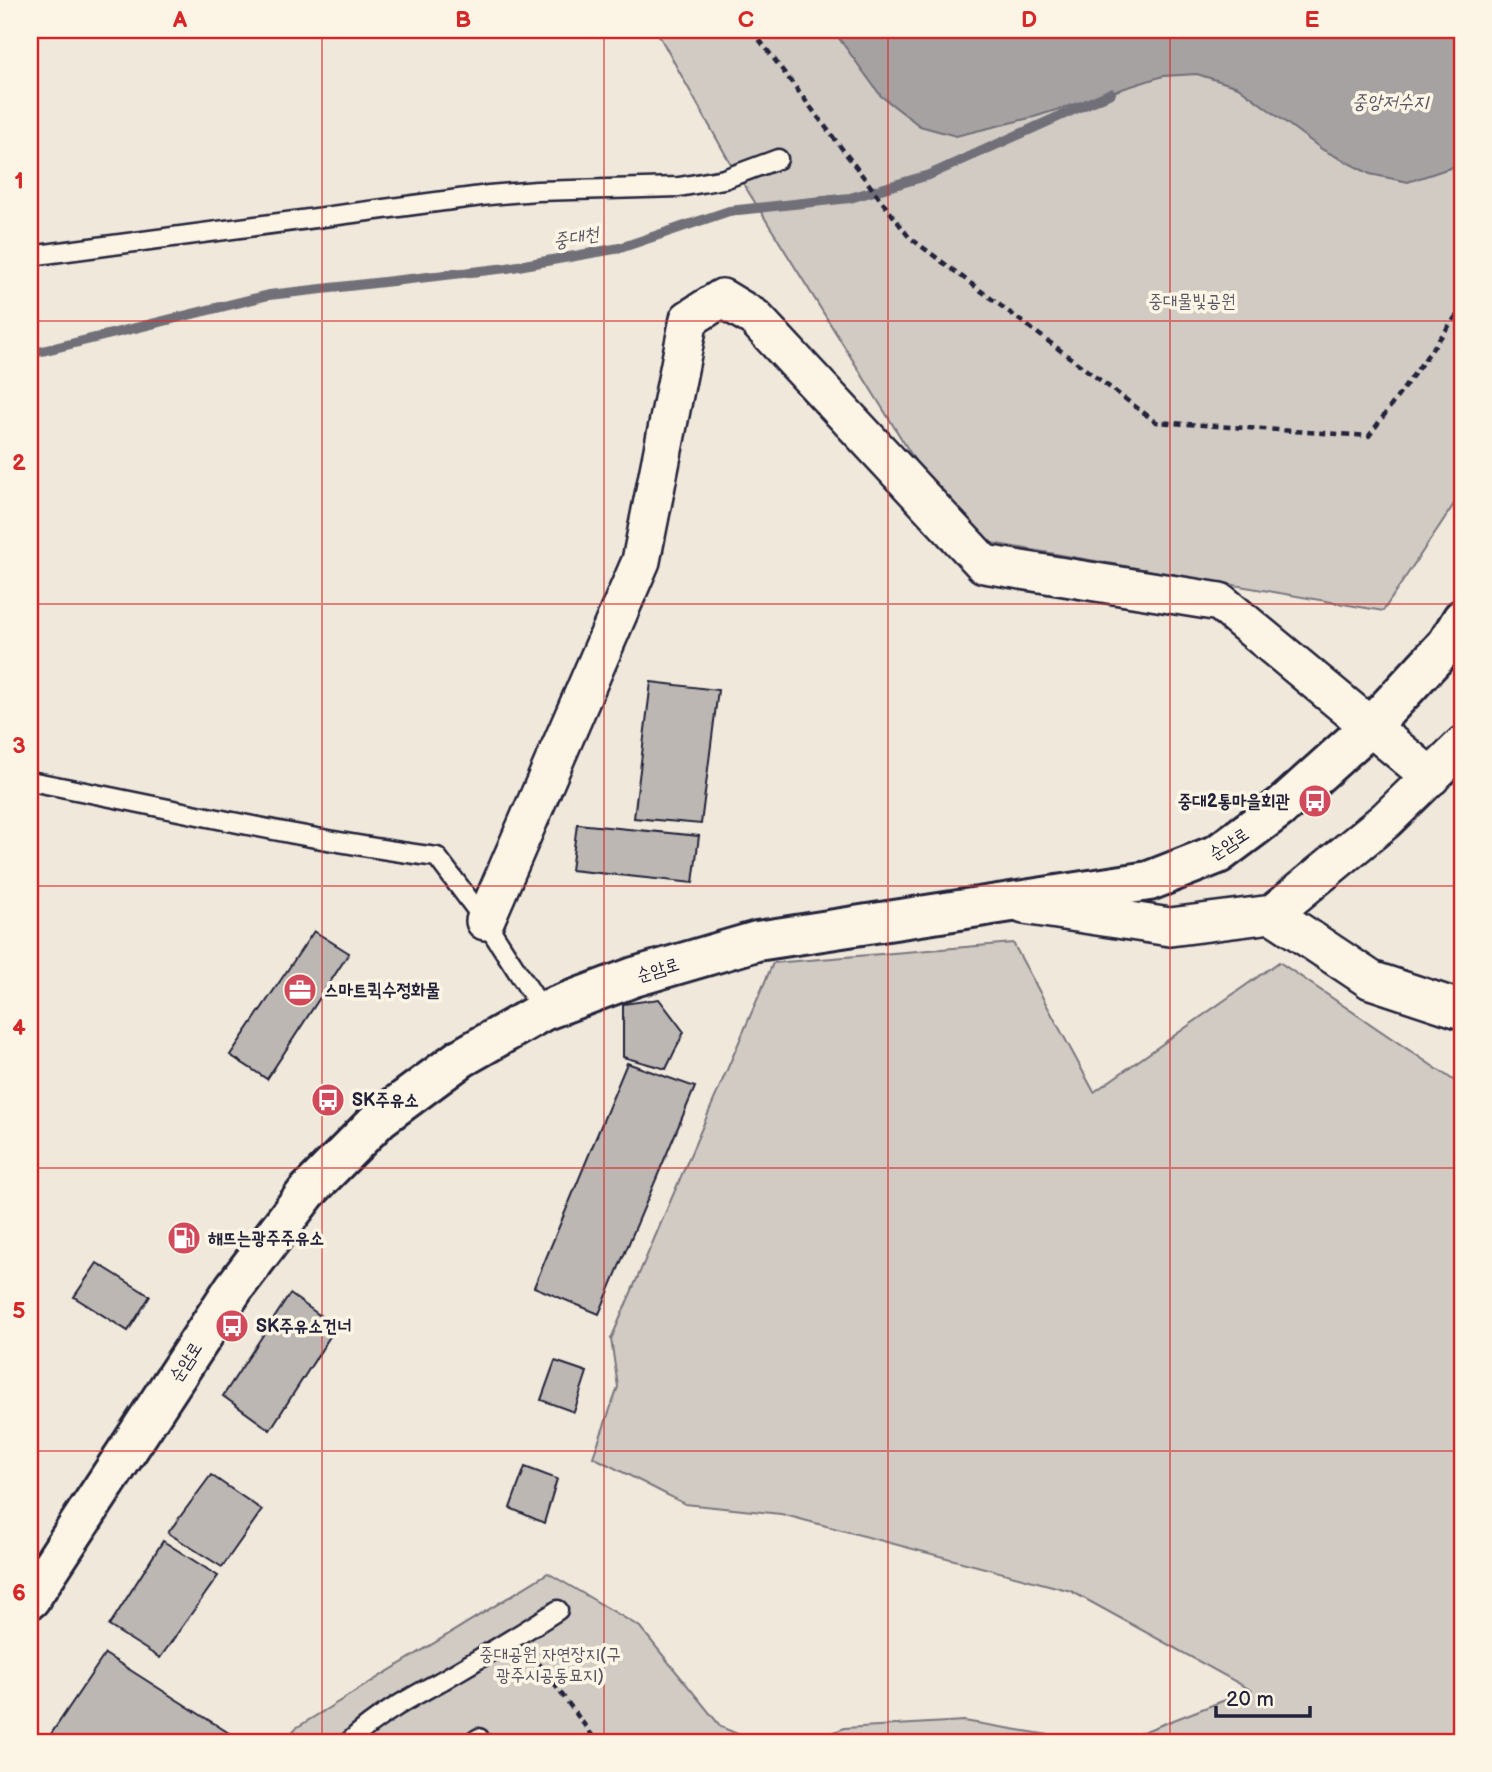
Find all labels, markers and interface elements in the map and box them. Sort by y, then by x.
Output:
text: A [172,6,188,34]
text: B [455,6,471,34]
text: C [738,6,754,34]
text: D [1021,6,1037,34]
text: E [1305,6,1320,34]
water label: 중앙저수지 [1352,91,1430,114]
text: 1 [14,167,24,195]
water label: 중대천 [551,222,602,253]
park label: 중대물빛공원 [1149,291,1235,312]
text: 2 [12,449,26,477]
text: 3 [12,732,26,760]
bus stop icon: 중대2통마을회관 [1296,782,1334,820]
place label: 중대2통마을회관 [1178,791,1291,812]
street label: 순암로 [1205,823,1253,865]
street label: 순암로 [634,954,682,986]
office icon: 스마트퀵수정화물 [281,971,319,1009]
place label: 스마트퀵수정화물 [324,980,440,1001]
text: 4 [12,1014,26,1042]
bus stop icon: SK주유소 [309,1081,347,1119]
place label: SK주유소 [352,1090,419,1111]
fuel station icon: 해뜨는광주주유소 [165,1219,203,1257]
place label: 해뜨는광주주유소 [208,1228,324,1249]
text: 5 [12,1297,26,1325]
bus stop icon: SK주유소건너 [213,1307,251,1345]
place label: SK주유소건너 [256,1316,352,1337]
street label: 순암로 [165,1338,207,1386]
text: 6 [12,1579,26,1607]
park label: 중대공원 자연장지(구 광주시공동묘지) [479,1644,621,1686]
scale bar [1216,1674,1310,1718]
text: 20 m [1226,1687,1274,1712]

